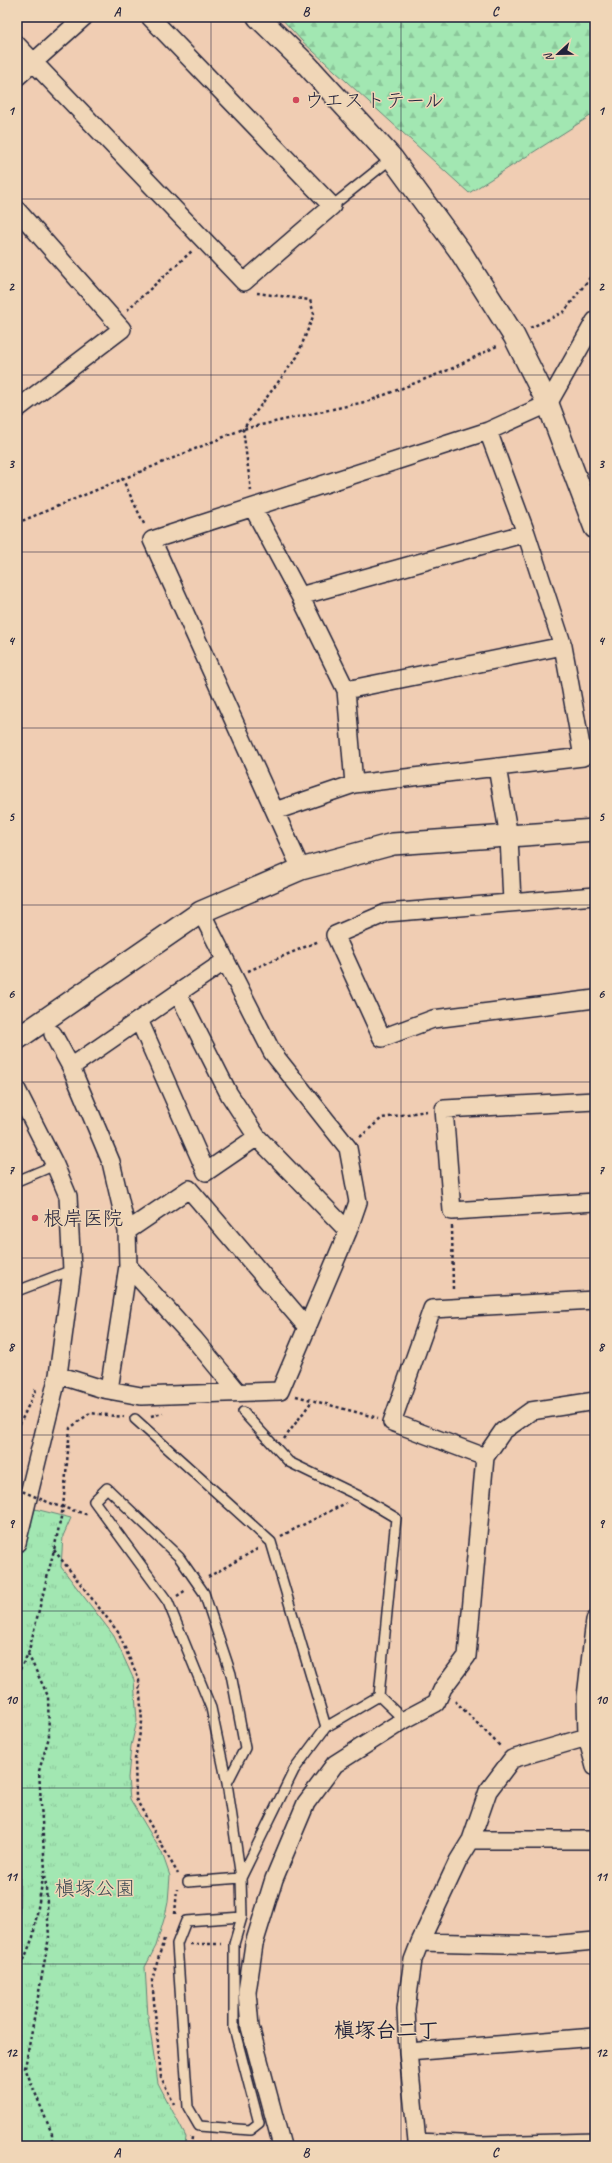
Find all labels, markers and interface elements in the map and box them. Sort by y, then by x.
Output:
text: A [114,4,122,20]
text: B [303,4,311,20]
text: C [492,4,500,20]
north arrow [538,34,578,74]
text: N [540,50,556,64]
place label: ウエストテール [304,88,444,113]
marker: ウエストテール [291,95,301,105]
text: 1 [8,103,16,119]
text: 1 [598,103,606,119]
text: 2 [8,279,15,295]
text: 2 [598,279,605,295]
text: 3 [8,456,15,472]
text: 3 [598,456,605,472]
text: 4 [8,633,16,649]
text: 4 [598,633,606,649]
text: 5 [8,809,15,825]
text: 5 [598,809,605,825]
text: 6 [8,986,15,1002]
text: 6 [598,986,605,1002]
text: 7 [8,1162,15,1178]
text: 7 [598,1162,605,1178]
place label: 根岸医院 [43,1206,123,1231]
marker: 根岸医院 [30,1213,40,1223]
text: 8 [8,1339,16,1355]
text: 8 [598,1339,606,1355]
text: 9 [8,1516,15,1532]
text: 9 [598,1516,605,1532]
text: 10 [5,1692,18,1708]
text: 10 [595,1692,608,1708]
text: 11 [5,1869,19,1885]
text: 11 [595,1869,609,1885]
park label: 槇塚公園 [55,1876,135,1901]
district label: 槇塚台二丁 [334,2017,439,2043]
text: 12 [5,2045,18,2061]
text: 12 [595,2045,608,2061]
text: A [114,2145,122,2161]
text: B [303,2145,311,2161]
text: C [492,2145,500,2161]

